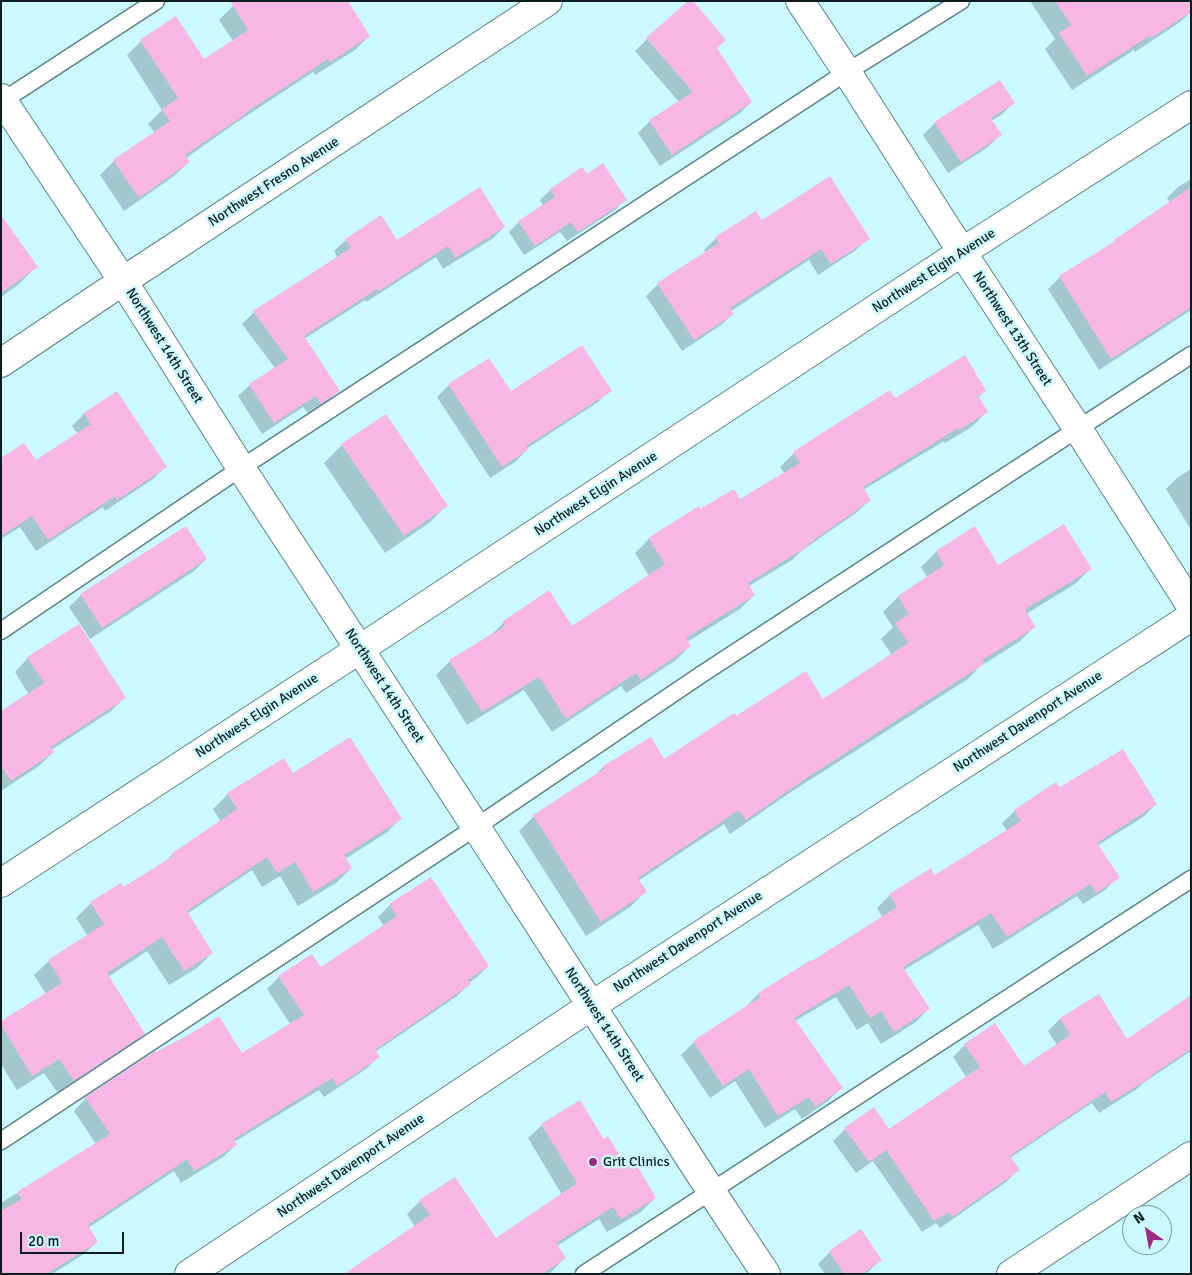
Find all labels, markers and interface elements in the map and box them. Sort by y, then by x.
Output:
street label: Northwest Fresno Avenue [206,133,342,231]
street label: Northwest Elgin Avenue [869,225,999,317]
street label: Northwest 13th Street [969,269,1055,389]
street label: Northwest 14th Street [122,285,206,407]
street label: Northwest Elgin Avenue [531,448,661,540]
street label: Northwest 14th Street [341,626,427,746]
street label: Northwest Davenport Avenue [950,668,1106,776]
street label: Northwest Elgin Avenue [192,670,322,762]
street label: Northwest Davenport Avenue [610,888,766,996]
street label: Northwest 14th Street [561,965,647,1085]
street label: Northwest Davenport Avenue [274,1110,428,1222]
place label: Grit Clinics [603,1154,670,1170]
marker: Grit Clinics [587,1156,599,1168]
north arrow [1122,1205,1172,1255]
text: N [1130,1208,1148,1228]
scale bar [22,1222,126,1254]
text: 20 m [28,1232,59,1250]

